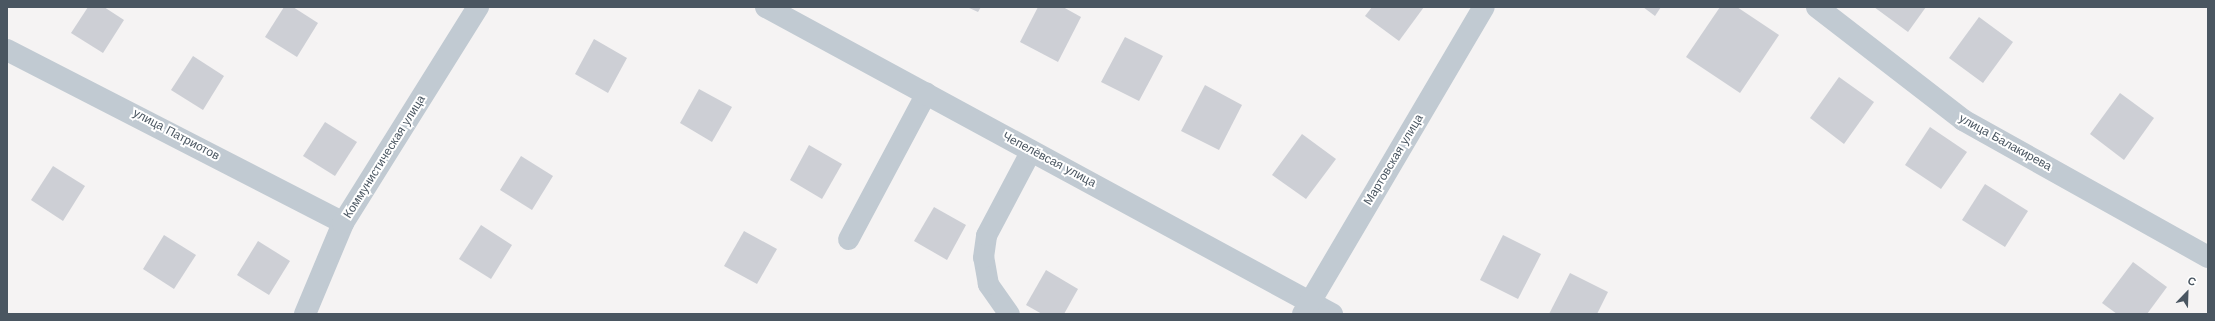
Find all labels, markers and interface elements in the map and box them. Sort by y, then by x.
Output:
street label: Коммунистическая улица [341,93,429,221]
street label: улица Патриотов [130,106,222,164]
street label: Мартовская улица [1361,112,1427,208]
street label: улица Балакирева [1956,112,2054,174]
street label: Чепелёвсая улица [1000,129,1098,191]
north arrow [2167,273,2207,313]
text: С [2186,274,2198,289]

